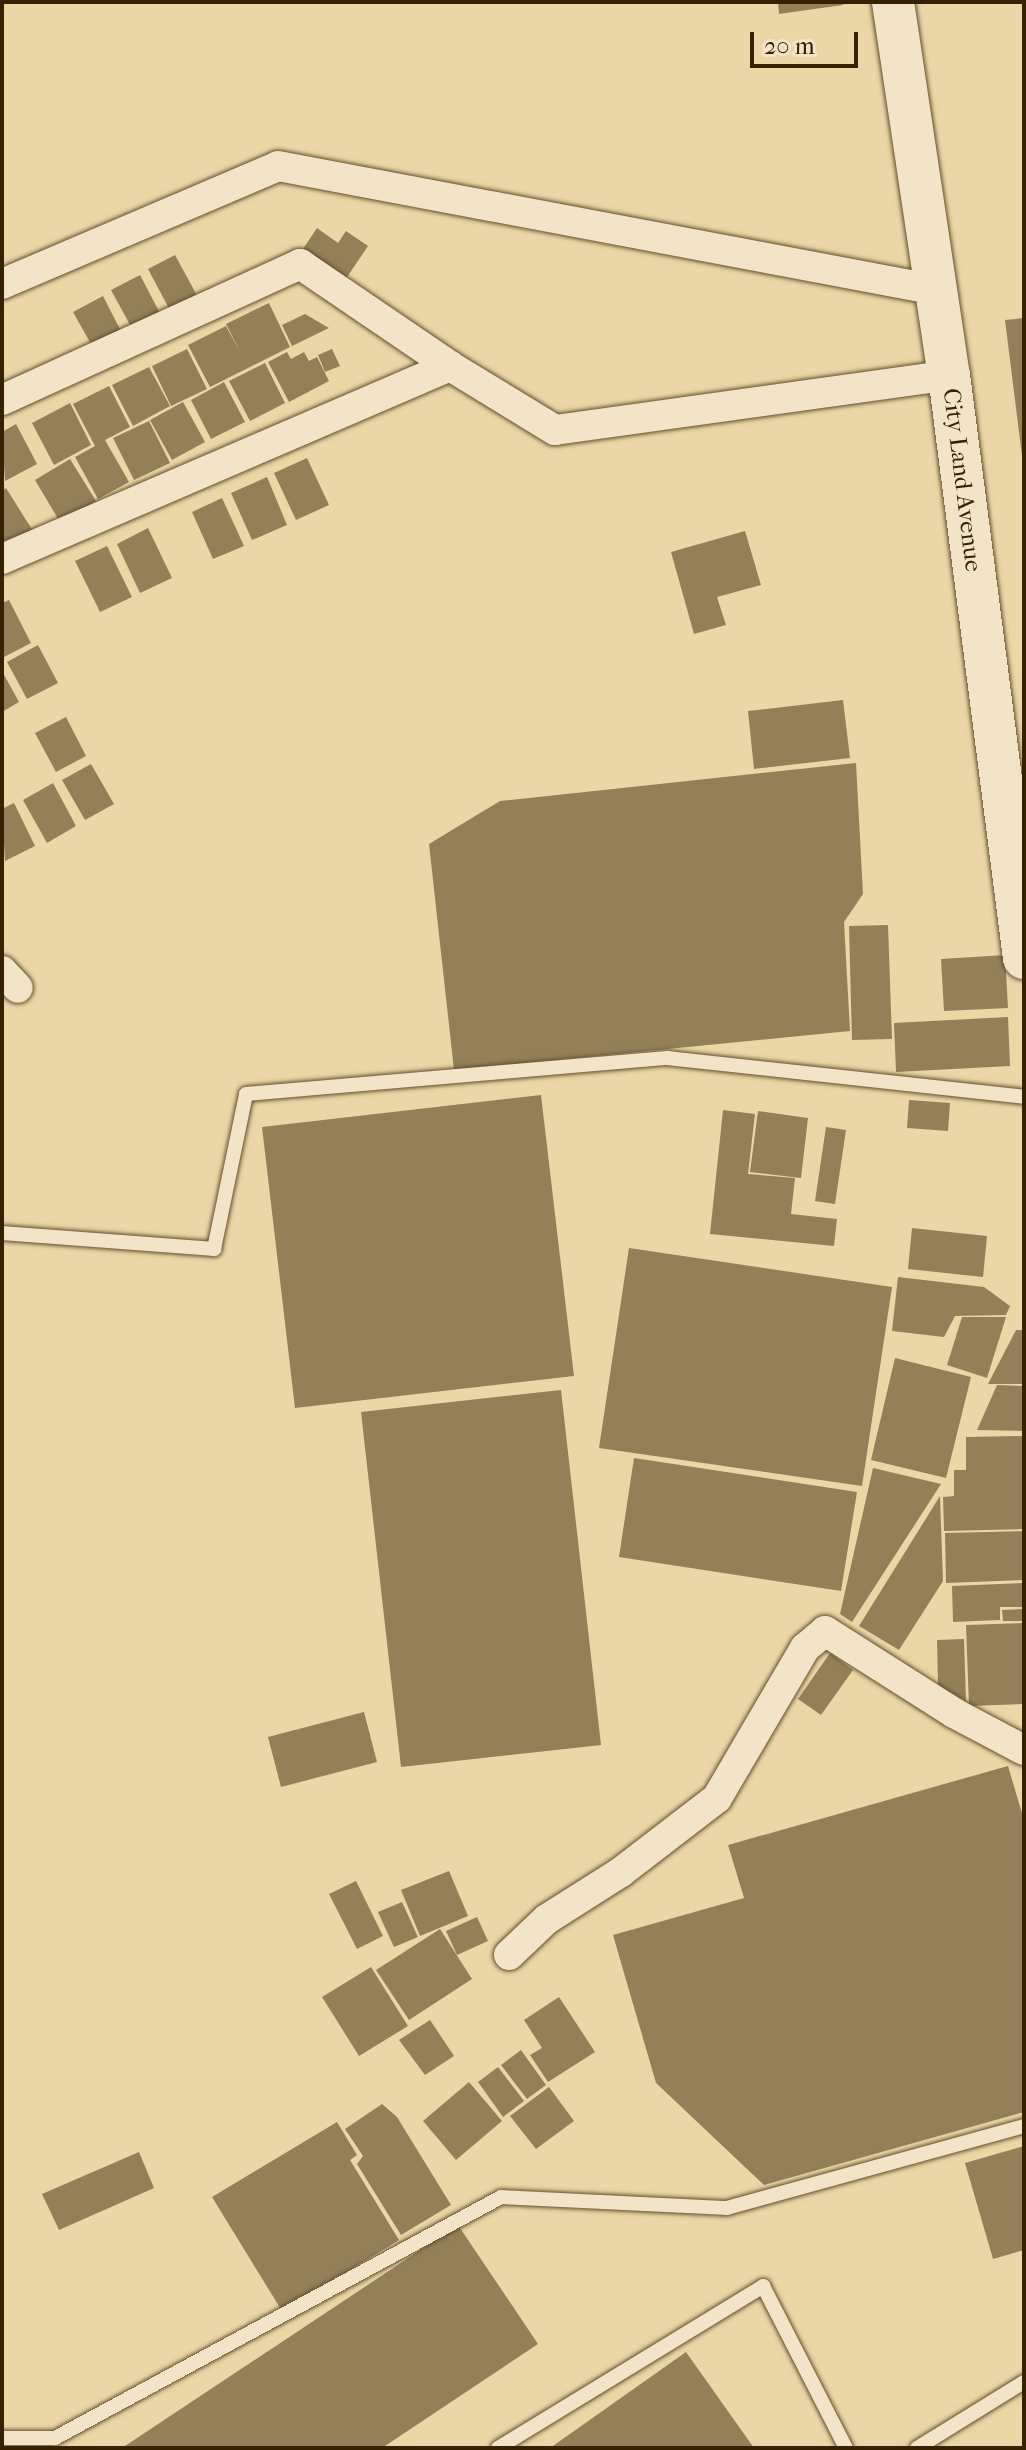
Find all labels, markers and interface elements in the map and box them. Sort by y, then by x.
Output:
scale bar [754,16,862,66]
text: 20 m [764,32,815,60]
street label: City Land Avenue [936,387,988,573]

